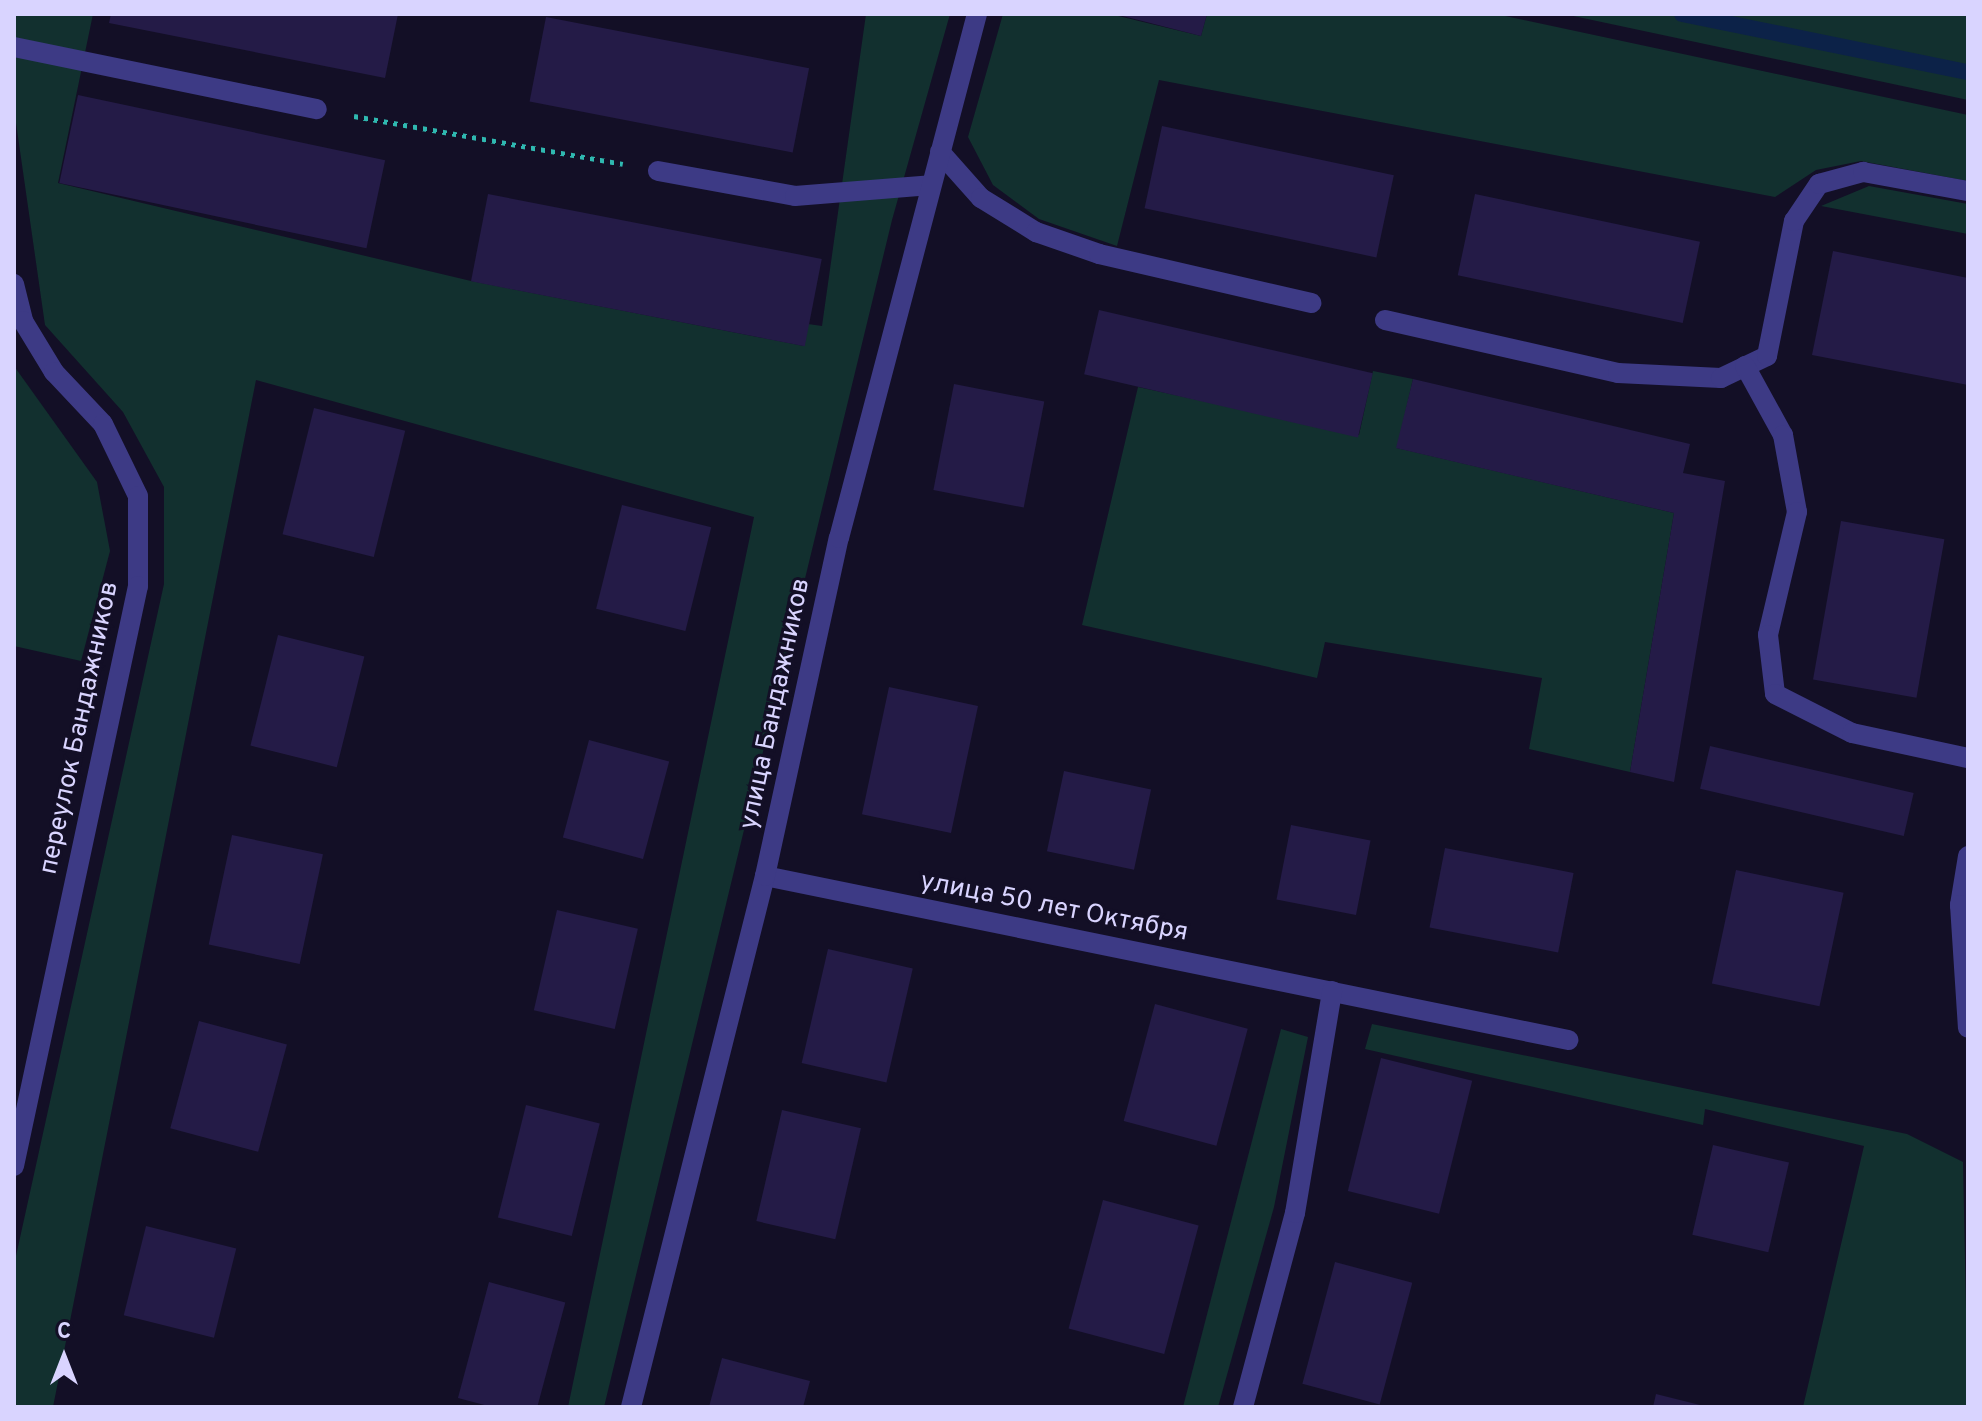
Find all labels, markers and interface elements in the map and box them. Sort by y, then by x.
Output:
street label: улица Бандажников [734,576,818,832]
street label: переулок Бандажников [34,579,126,877]
street label: улица 50 лет Октября [917,867,1191,949]
north arrow [24,1317,104,1397]
text: С [57,1319,71,1346]

